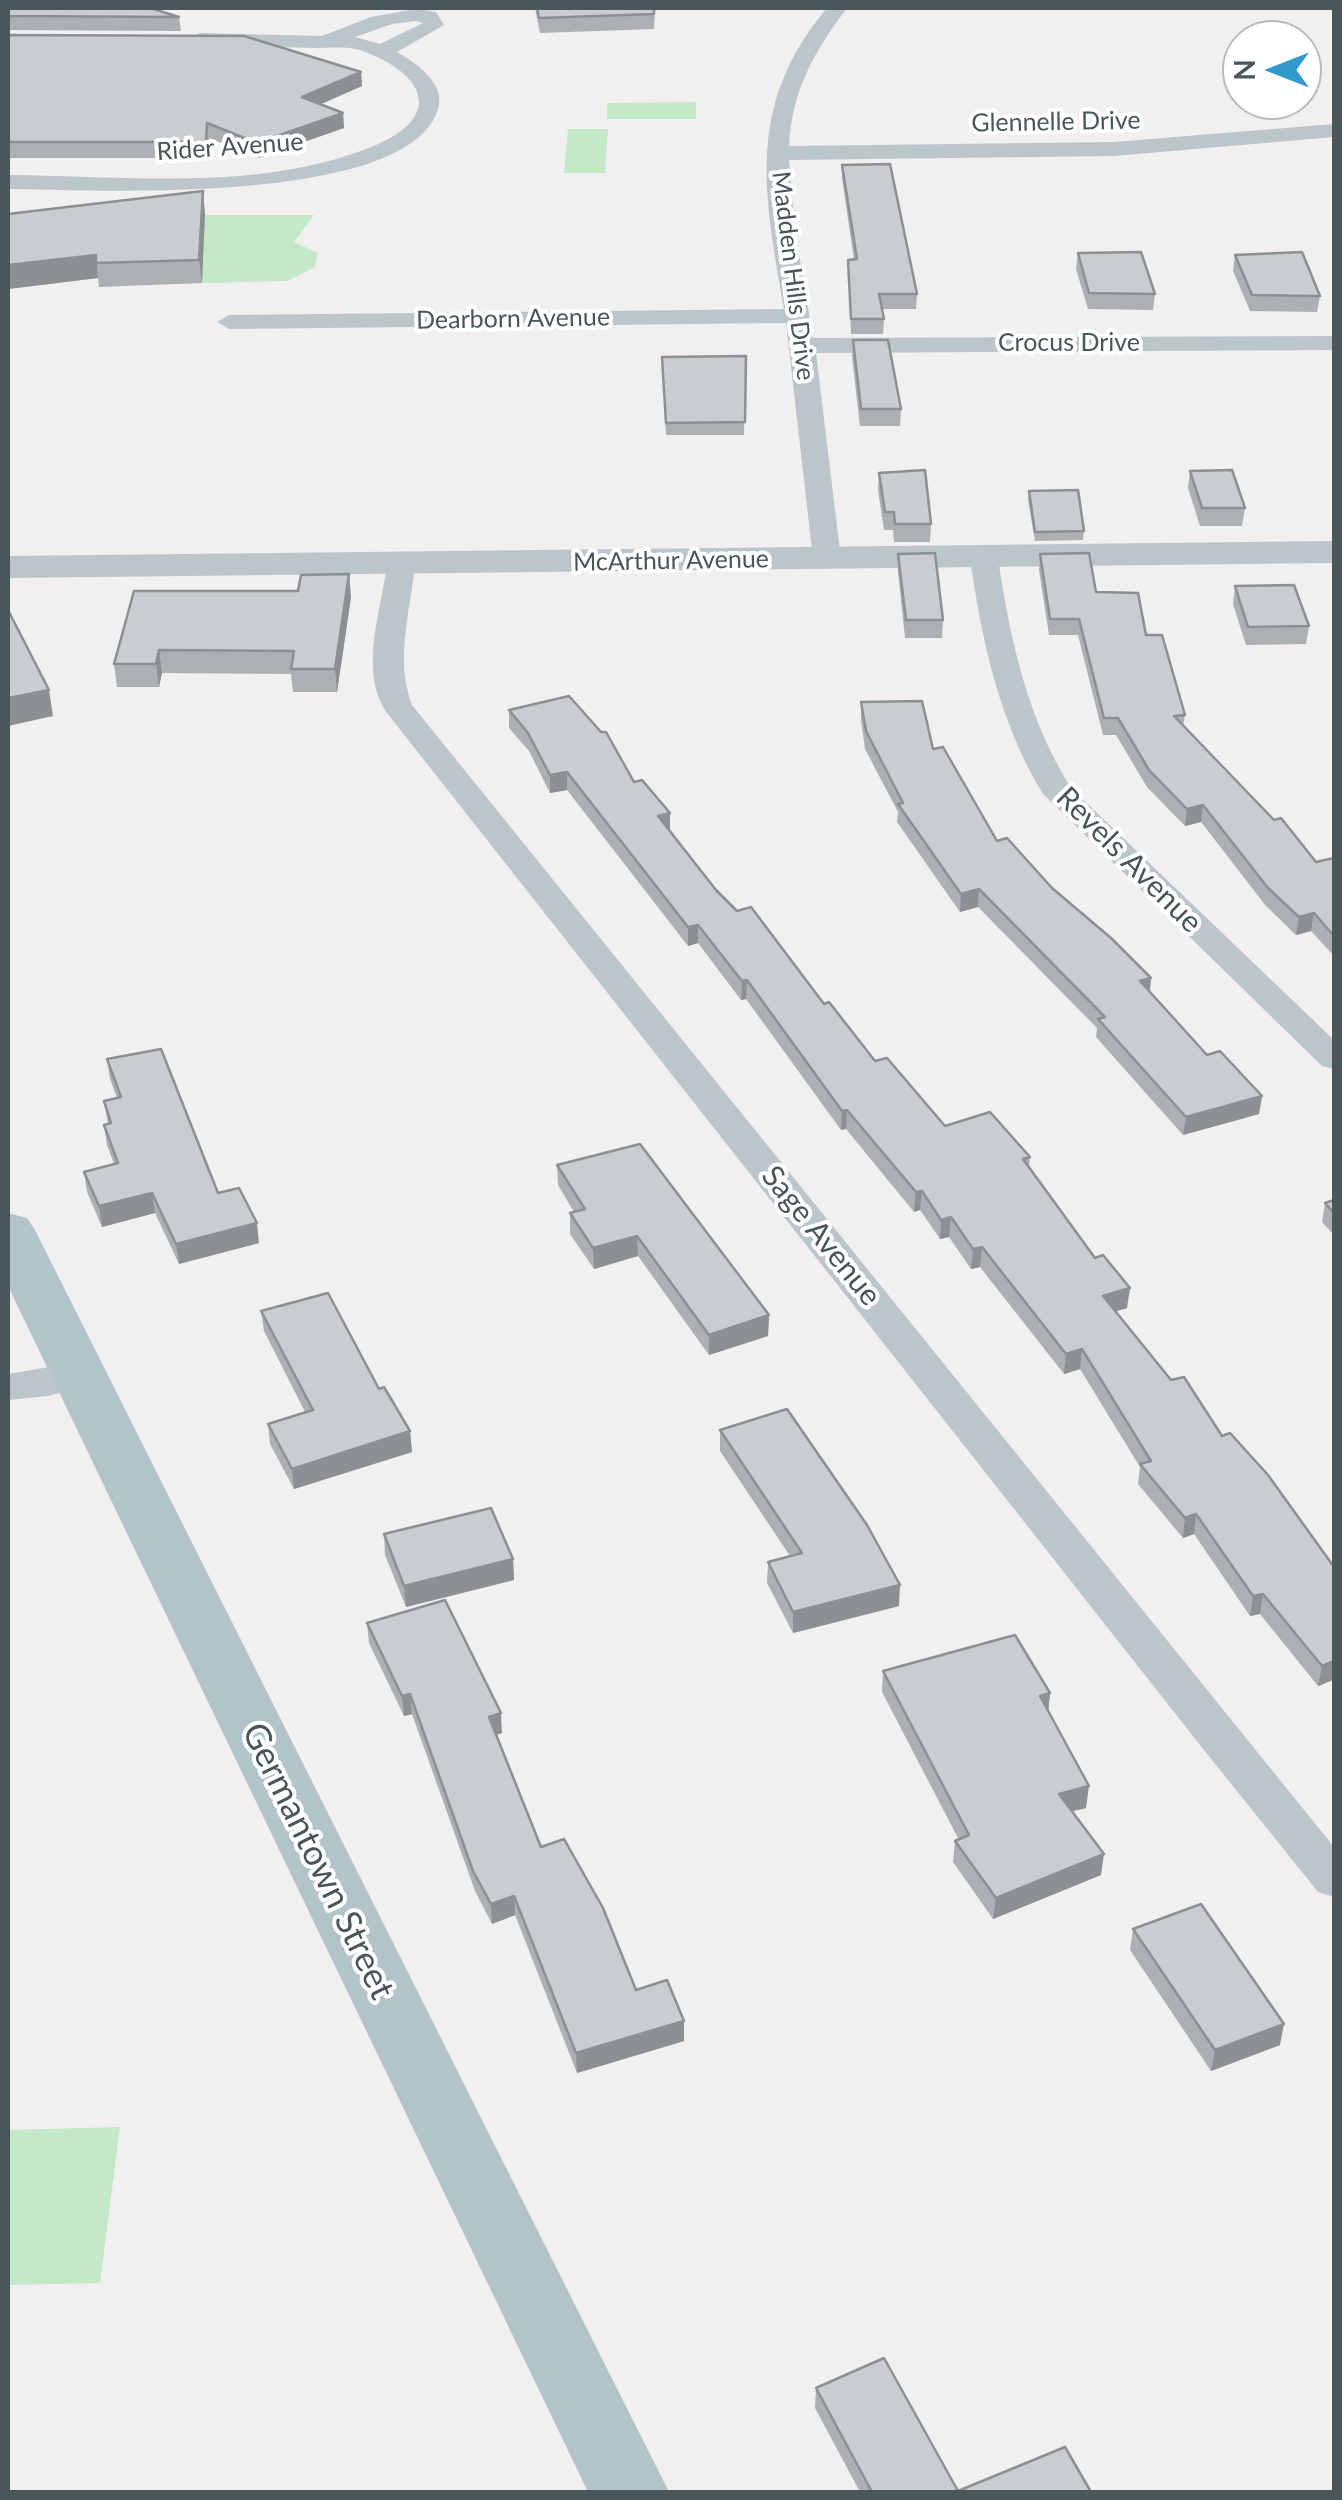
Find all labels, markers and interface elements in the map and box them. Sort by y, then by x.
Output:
north arrow [1222,20,1322,120]
text: N [1227,59,1261,81]
street label: Glennelle Drive [971,106,1141,138]
street label: Rider Avenue [156,127,304,167]
street label: Madden Hills Drive [765,170,821,382]
street label: Dearborn Avenue [416,302,610,336]
street label: Crocus Drive [998,328,1140,358]
street label: McArthur Avenue [573,544,769,578]
street label: Revels Avenue [1049,780,1209,940]
street label: Sage Avenue [754,1159,888,1313]
street label: Germantown Street [233,1716,403,2006]

